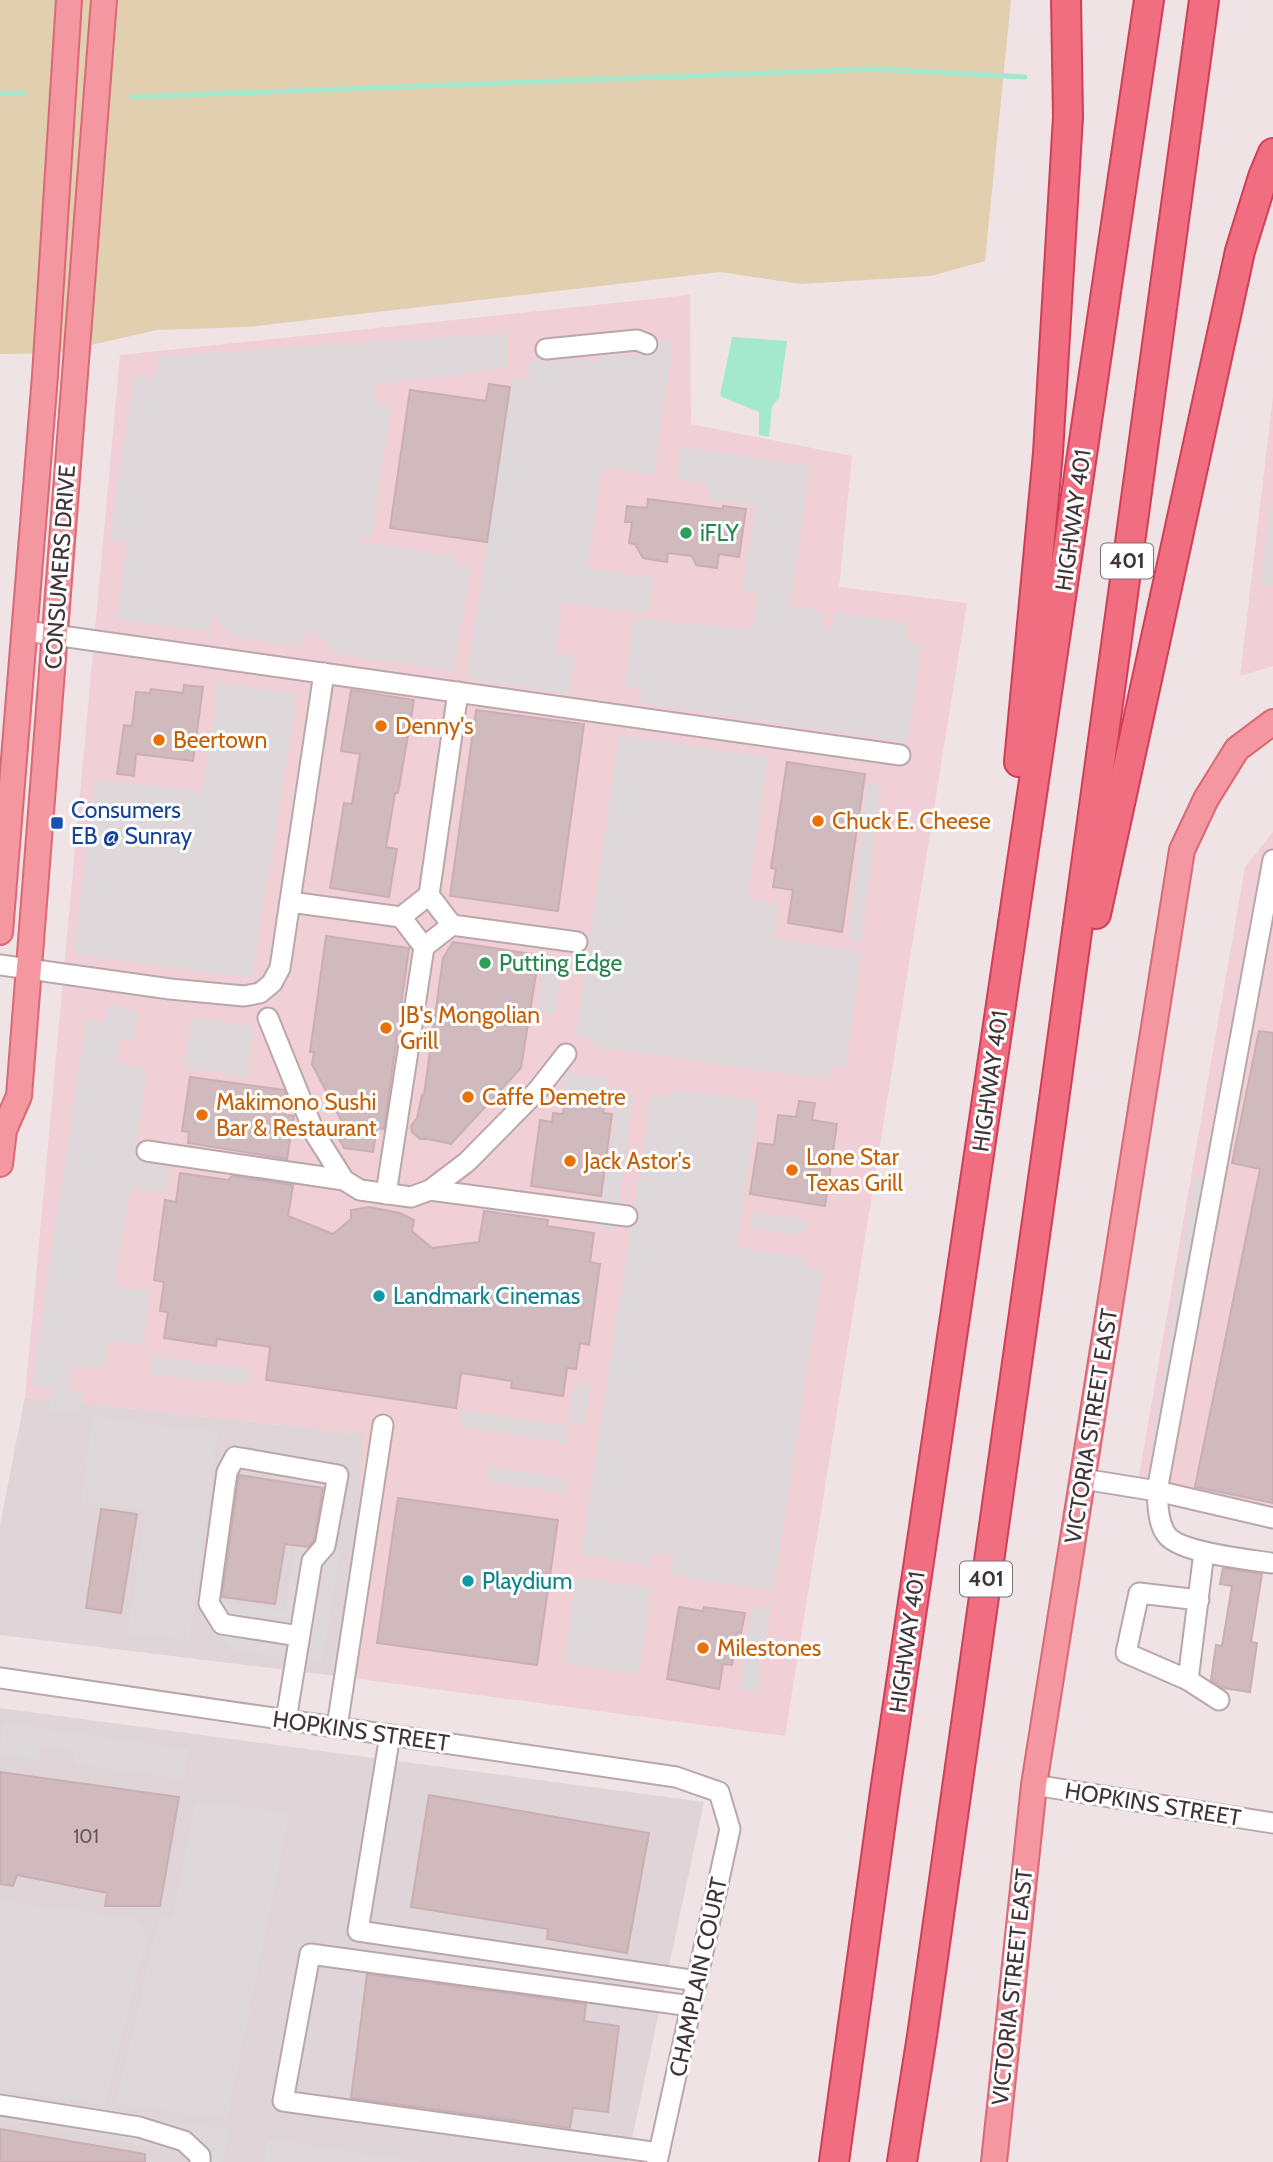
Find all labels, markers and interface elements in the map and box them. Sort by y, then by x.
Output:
street label: HIGHWAY 401 [1049,448,1097,592]
street label: CONSUMERS DRIVE [39,464,81,670]
place label: iFLY [700,519,740,547]
marker: iFLY [678,525,694,541]
road number: 401 [1101,544,1153,578]
place label: Denny's [395,712,474,740]
marker: Denny's [373,718,389,734]
place label: Beertown [173,726,267,754]
marker: Beertown [151,732,167,748]
place label: Consumers EB @ Sunray [71,796,192,850]
place label: Chuck E. Cheese [832,807,991,835]
marker: Chuck E. Cheese [810,813,826,829]
marker: Consumers EB @ Sunray [49,815,65,831]
place label: Putting Edge [499,949,623,977]
marker: Putting Edge [477,955,493,971]
place label: JB's Mongolian Grill [399,1001,540,1055]
street label: HIGHWAY 401 [966,1009,1014,1153]
marker: JB's Mongolian Grill [378,1020,394,1036]
place label: Caffe Demetre [482,1083,626,1111]
place label: Makimono Sushi Bar & Restaurant [216,1088,377,1142]
marker: Caffe Demetre [460,1089,476,1105]
marker: Makimono Sushi Bar & Restaurant [194,1107,210,1123]
place label: Lone Star Texas Grill [806,1143,904,1197]
place label: Jack Astor's [583,1147,691,1175]
marker: Jack Astor's [562,1153,578,1169]
marker: Lone Star Texas Grill [784,1162,800,1178]
place label: Landmark Cinemas [393,1282,580,1310]
marker: Landmark Cinemas [371,1288,387,1304]
street label: VICTORIA STREET EAST [1059,1306,1123,1546]
road number: 401 [960,1562,1012,1596]
place label: Playdium [482,1567,572,1595]
street label: HIGHWAY 401 [883,1570,931,1714]
marker: Playdium [460,1573,476,1589]
place label: Milestones [717,1634,821,1662]
marker: Milestones [695,1640,711,1656]
street label: HOPKINS STREET [271,1705,451,1757]
street label: HOPKINS STREET [1063,1776,1243,1832]
house number: 101 [73,1825,99,1848]
street label: VICTORIA STREET EAST [986,1867,1038,2107]
street label: CHAMPLAIN COURT [663,1875,733,2079]

